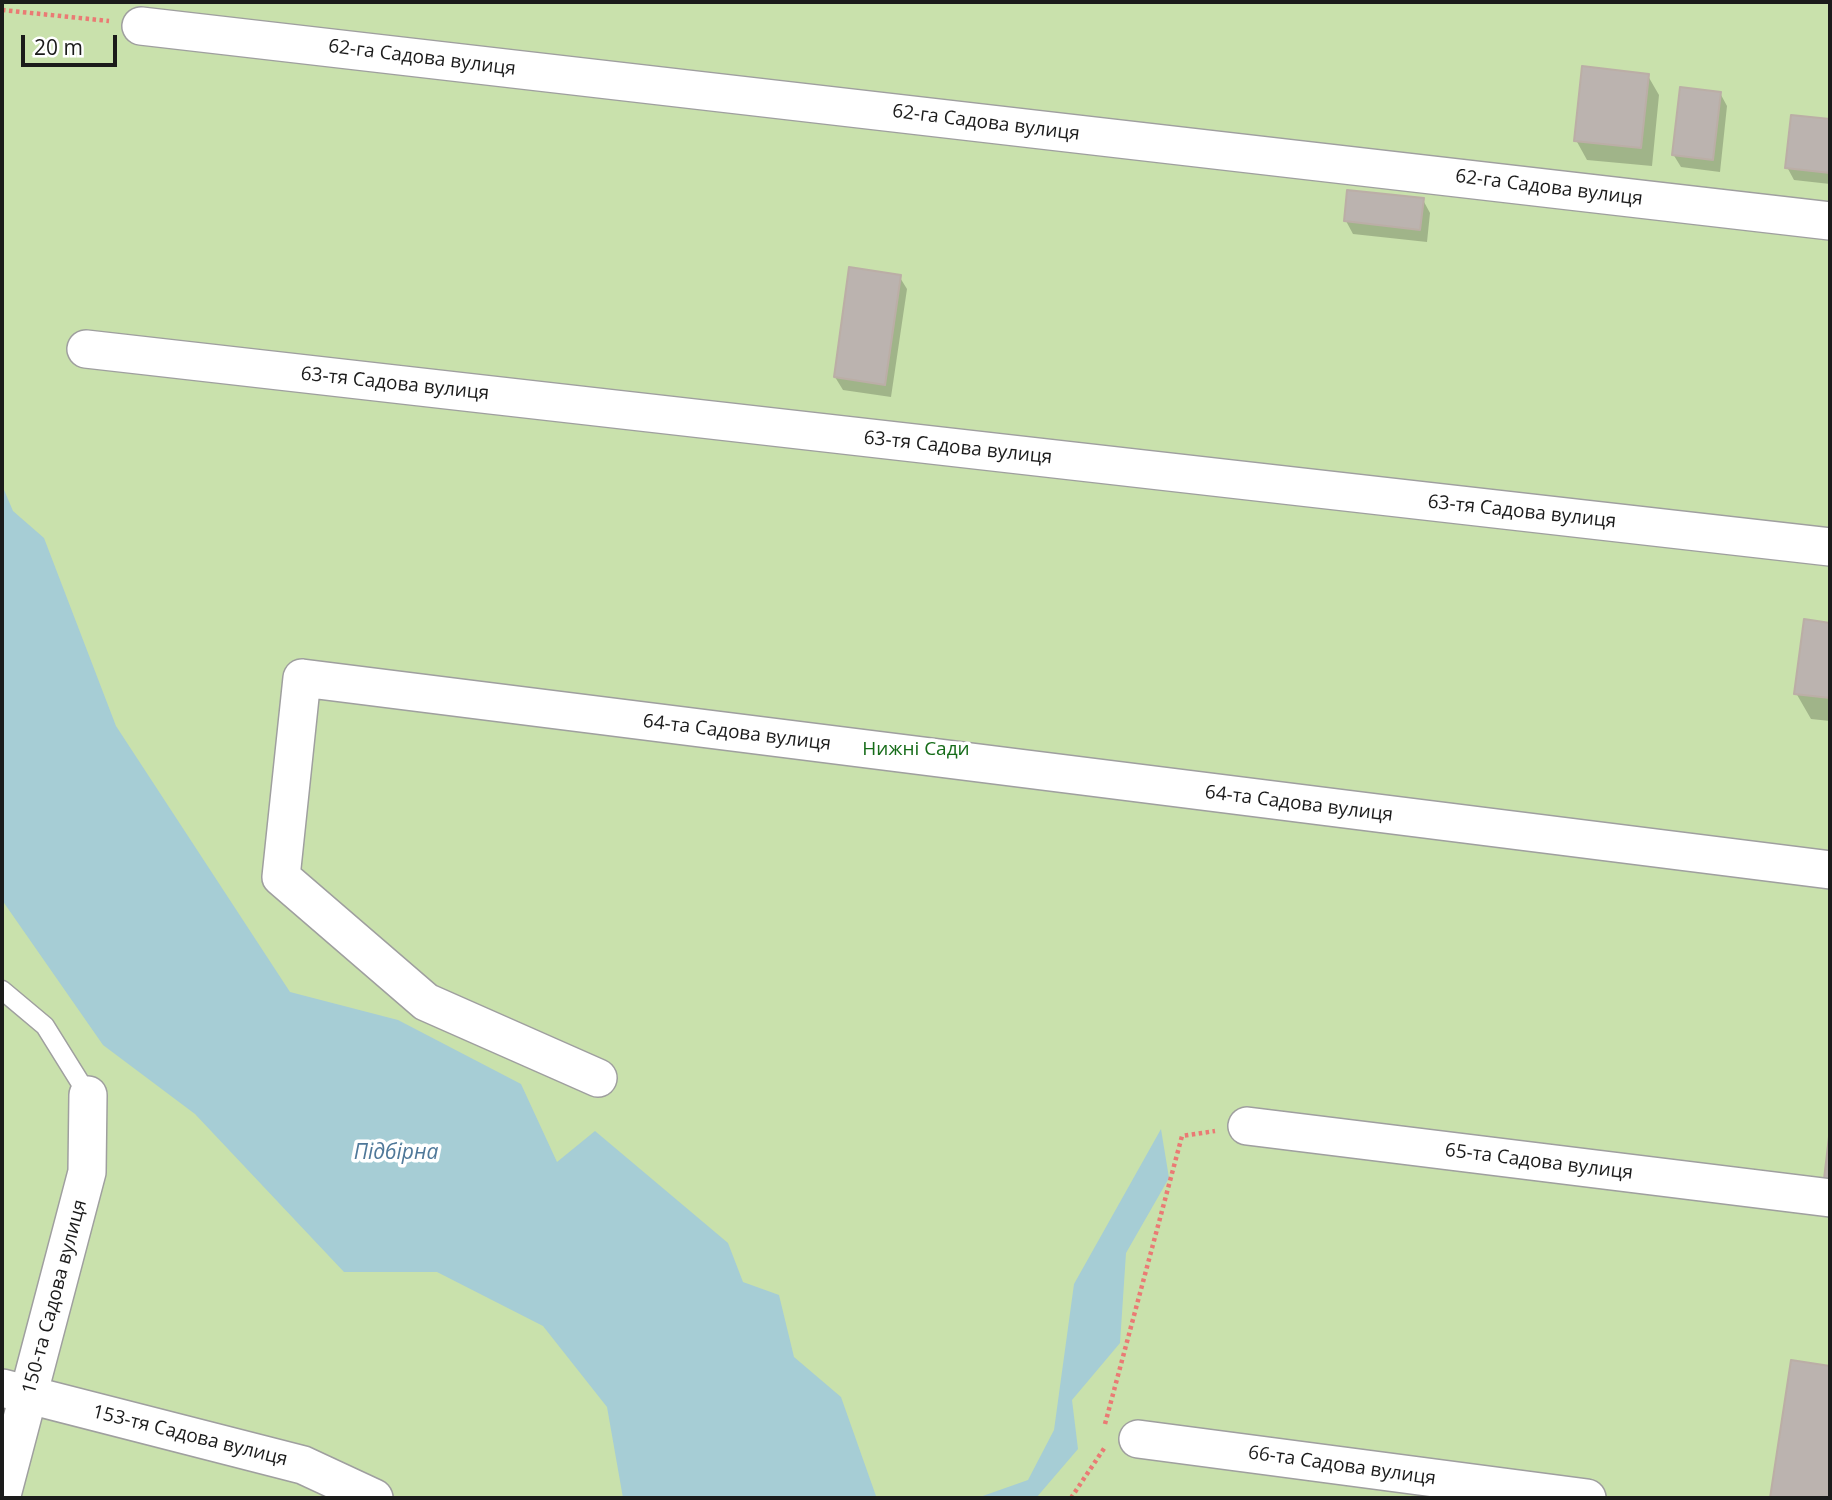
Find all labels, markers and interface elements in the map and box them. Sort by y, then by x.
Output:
scale bar [24,21,121,65]
text: 20 m [34,33,83,61]
street label: 62-га Садова вулиця [327,35,517,81]
street label: 62-га Садова вулиця [891,100,1081,146]
street label: 62-га Садова вулиця [1454,165,1644,211]
street label: 63-тя Садова вулиця [300,363,490,405]
street label: 63-тя Садова вулиця [863,427,1053,469]
street label: 63-тя Садова вулиця [1427,491,1617,533]
street label: 64-та Садова вулиця [642,710,832,756]
park label: Нижні Сади [862,739,970,761]
street label: 64-та Садова вулиця [1204,781,1394,827]
street label: 65-та Садова вулиця [1444,1139,1634,1185]
water label: Підбірна [354,1140,438,1166]
street label: 150-та Садова вулиця [18,1197,92,1397]
street label: 153-тя Садова вулиця [90,1401,290,1471]
street label: 66-та Садова вулиця [1247,1442,1437,1490]

